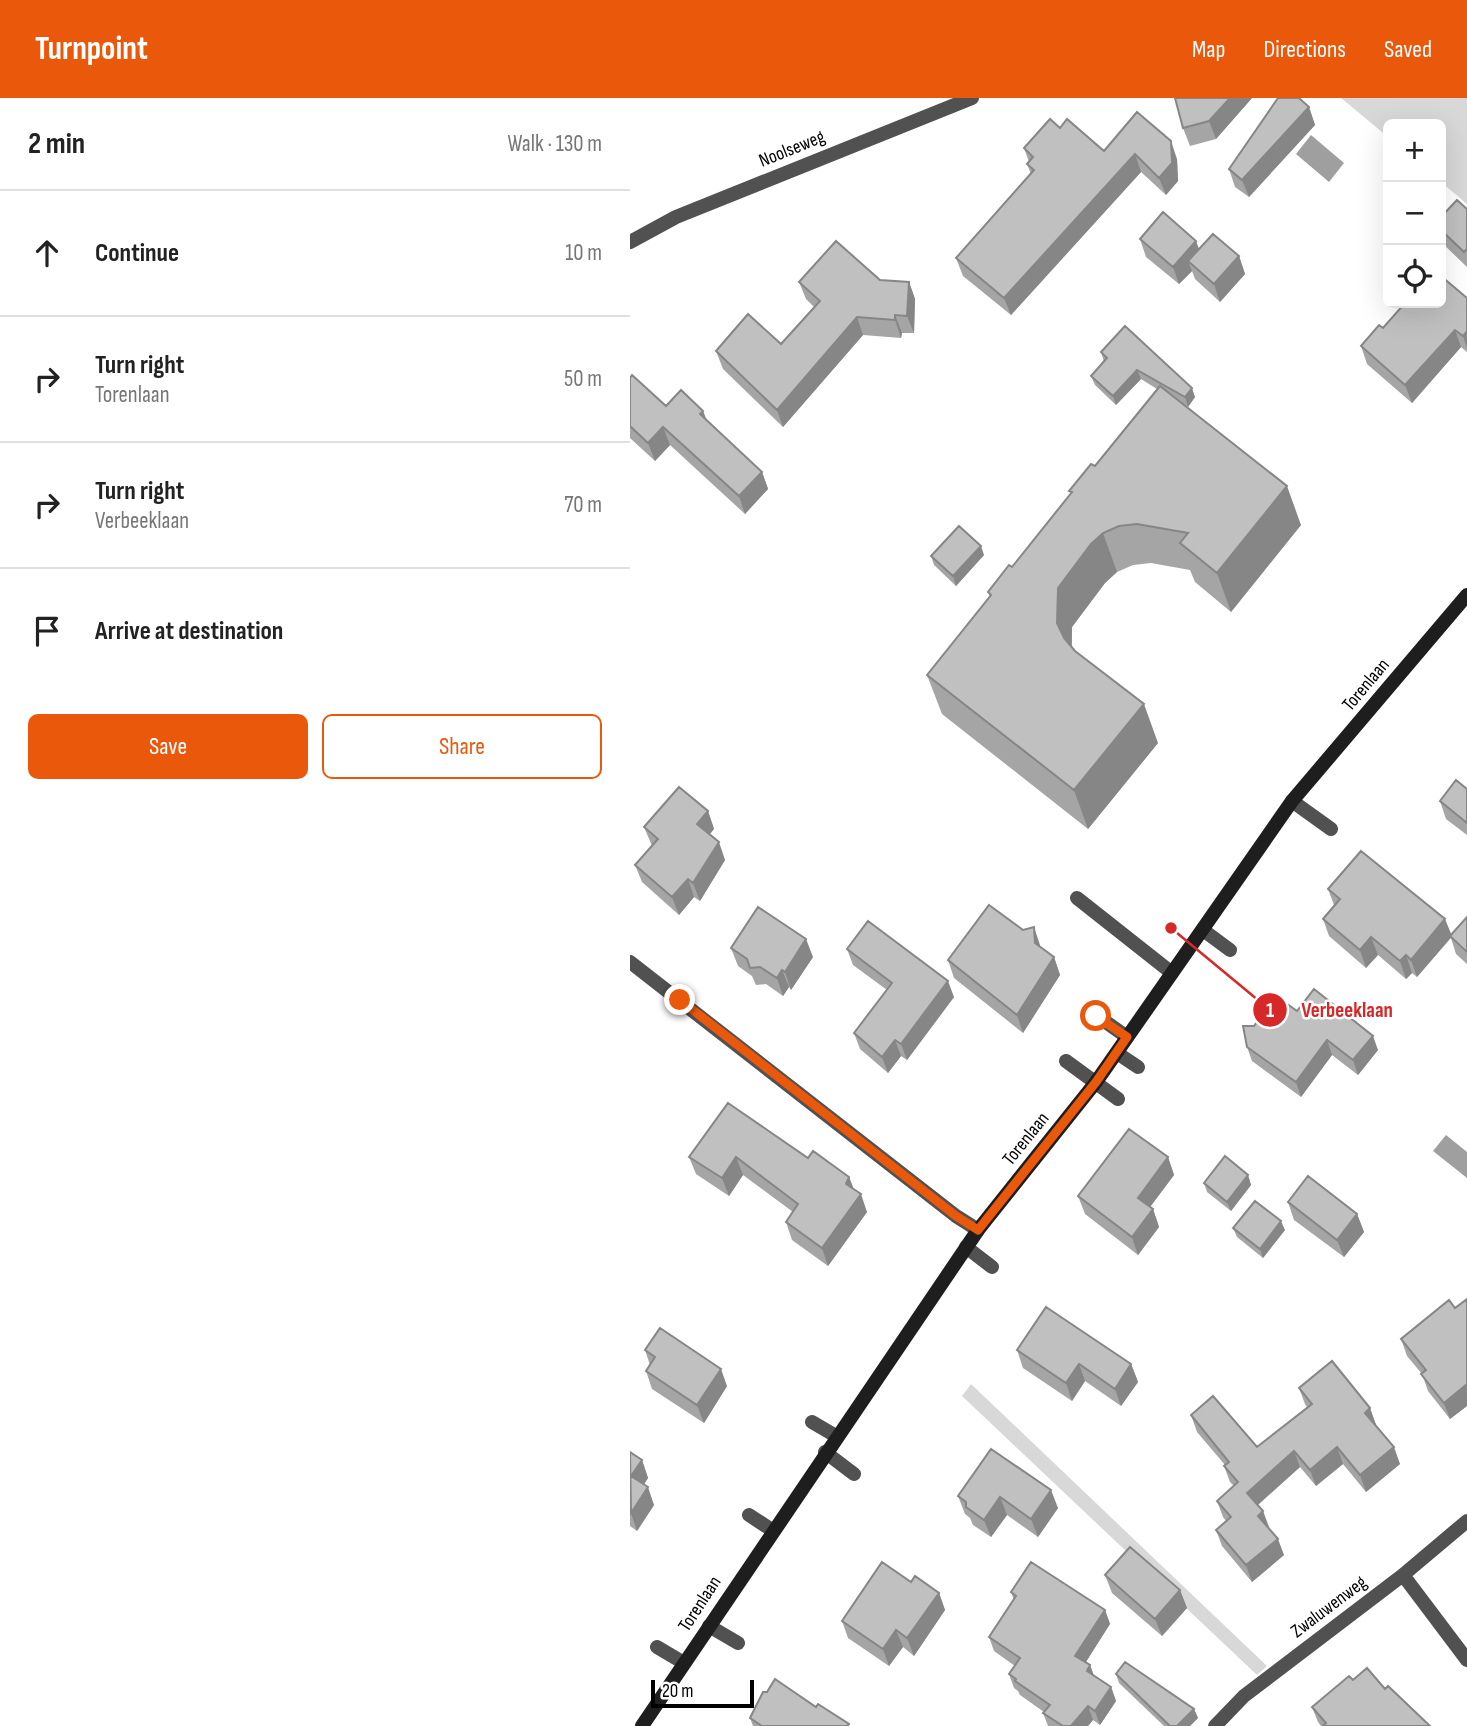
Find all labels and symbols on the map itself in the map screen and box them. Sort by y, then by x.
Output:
street label: Noolseweg [756,125,829,173]
street label: Torenlaan [1337,654,1395,716]
route end [664,984,695,1015]
callout: Verbeeklaan [1252,989,1407,1031]
text: 1 [1266,998,1274,1023]
text: Verbeeklaan [1301,998,1393,1023]
route start [1080,1000,1111,1031]
street label: Torenlaan [998,1108,1054,1170]
street label: Zwaluwenweg [1287,1571,1372,1643]
street label: Torenlaan [674,1572,726,1636]
scale bar [651,1677,754,1709]

